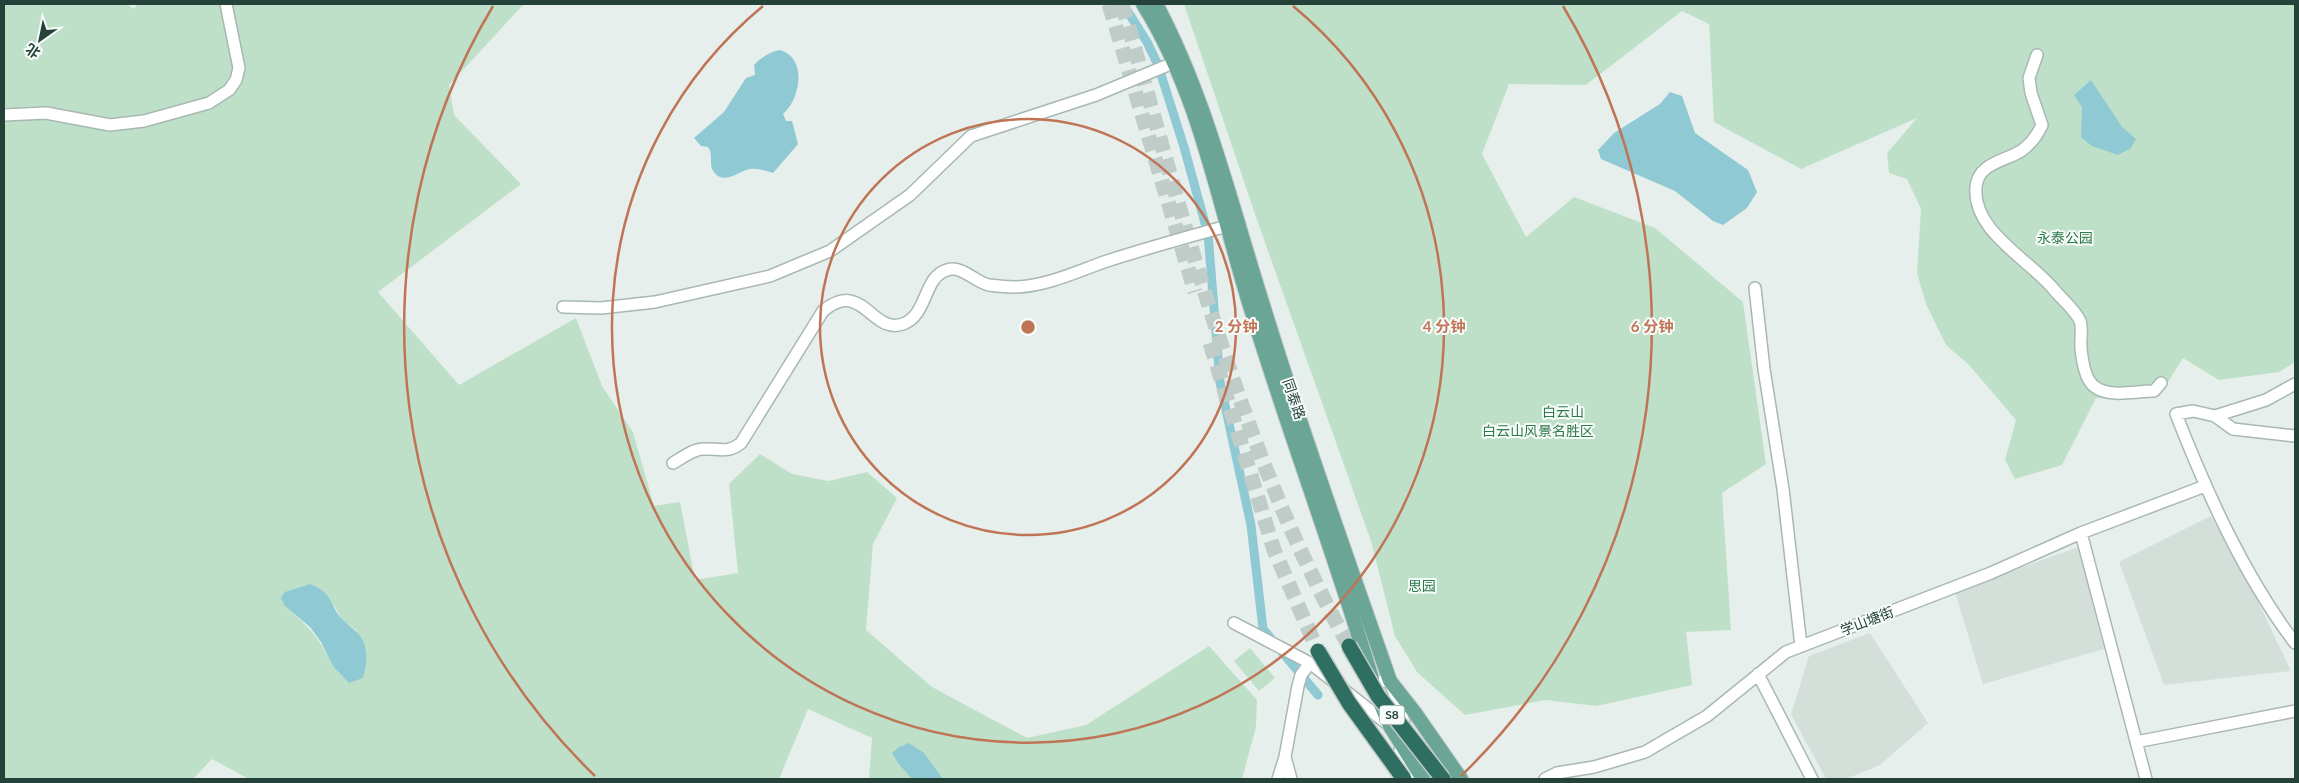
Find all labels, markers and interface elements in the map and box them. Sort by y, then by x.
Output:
north arrow [15,15,65,65]
text: 北 [22,40,43,62]
park label: 永泰公园 [2037,229,2093,246]
text: 2 分钟 [1215,317,1257,335]
text: 4 分钟 [1423,317,1465,335]
text: 6 分钟 [1631,317,1673,335]
centre of rings [1019,318,1037,336]
street label: 同泰路 [1280,376,1309,421]
park label: 白云山 [1542,403,1584,420]
park label: 白云山风景名胜区 [1482,422,1594,439]
park label: 思园 [1408,577,1436,594]
street label: 学山塘街 [1838,603,1896,639]
road number: S8 [1380,706,1404,724]

